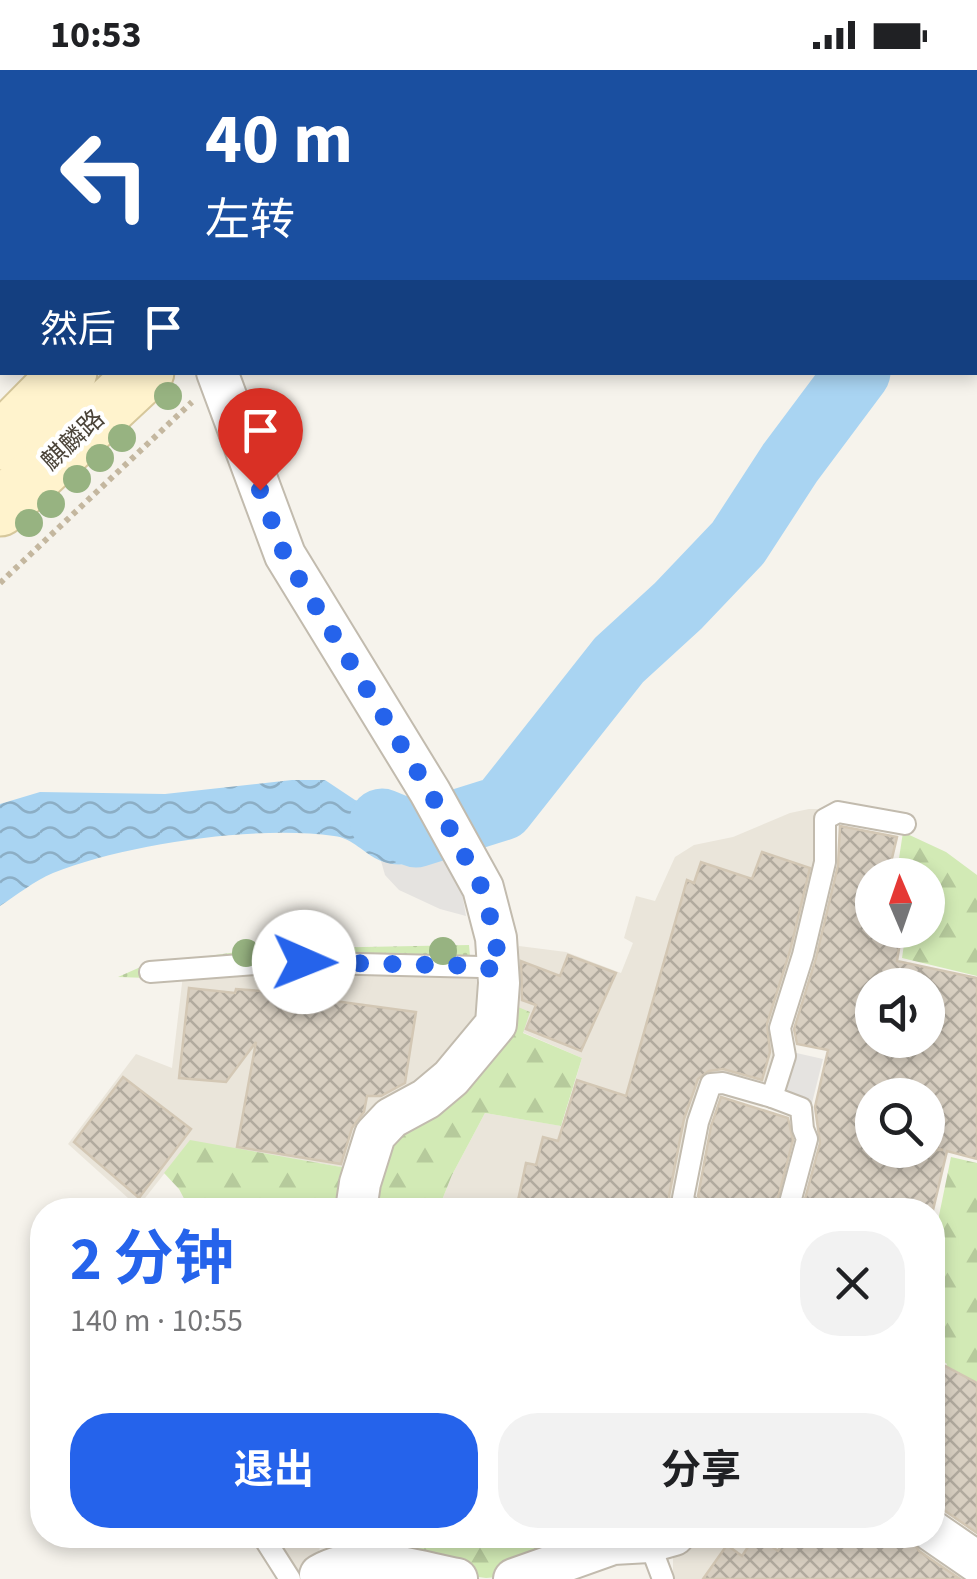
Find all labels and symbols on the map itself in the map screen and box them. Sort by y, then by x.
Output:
pin [218,388,303,491]
street label: 麒麟路 [33,401,113,479]
north arrow [855,858,945,948]
position arrow [252,910,356,1014]

